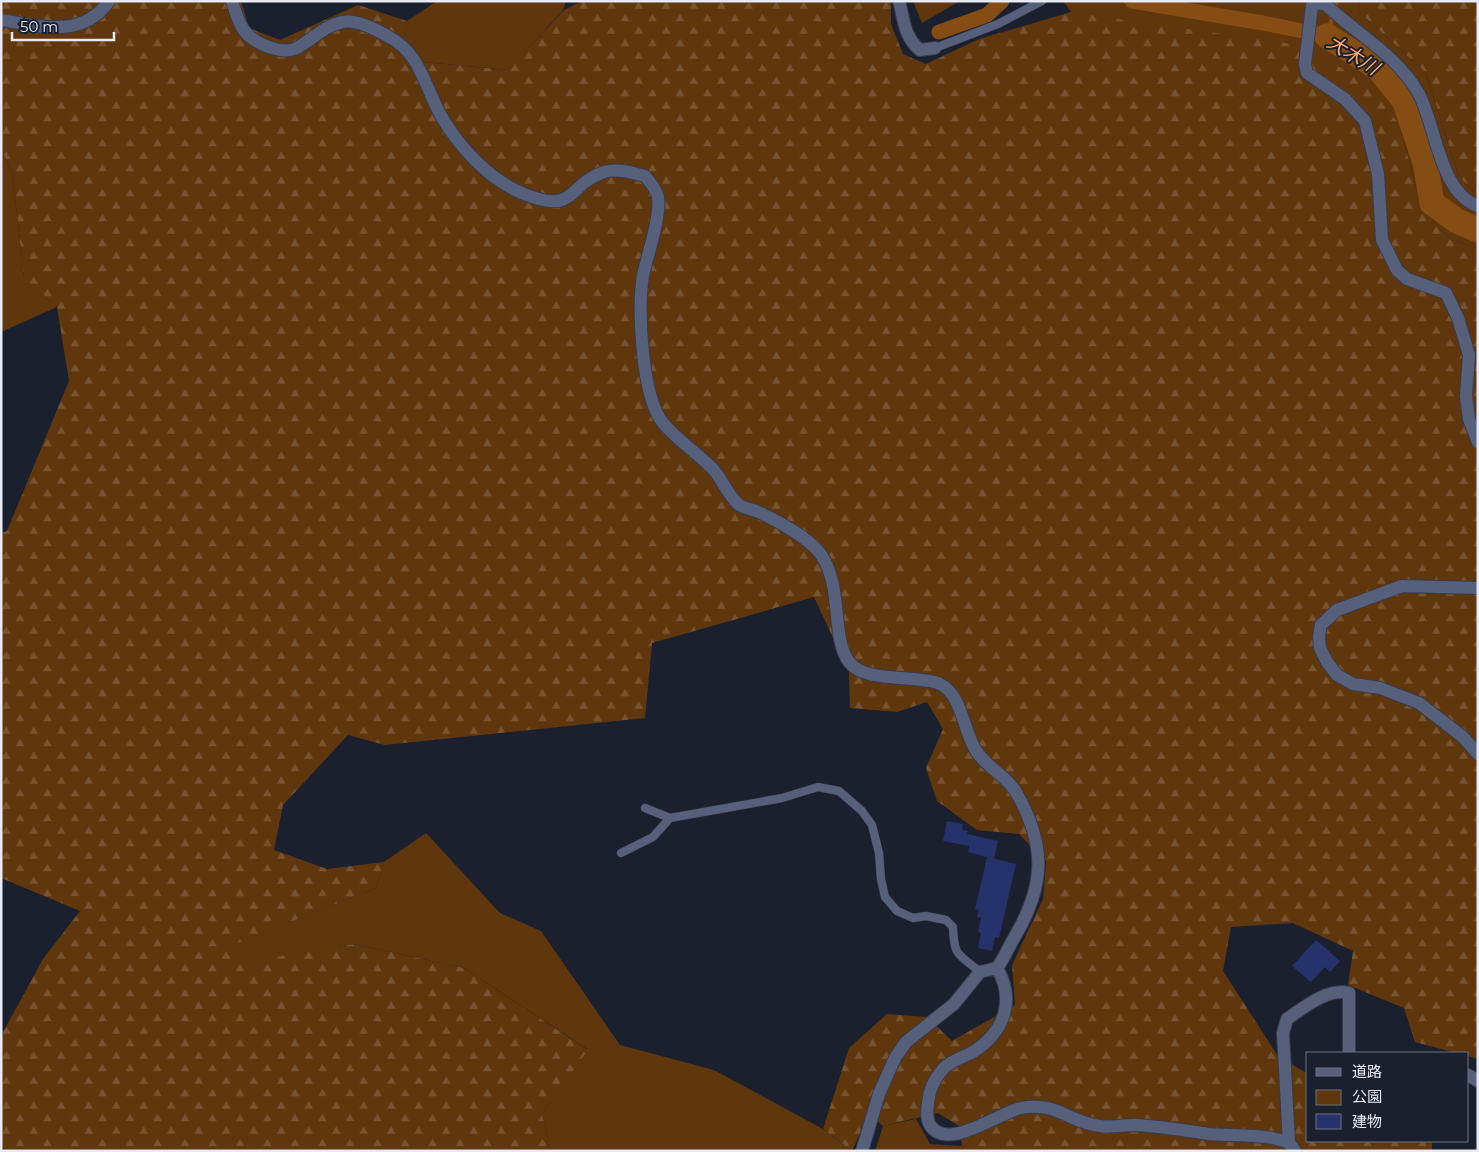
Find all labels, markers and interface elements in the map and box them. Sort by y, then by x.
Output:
scale bar [12,10,115,42]
text: 50 m [20,17,58,36]
water label: 大木川 [1323,30,1385,81]
legend [1306,1052,1469,1142]
text: 道路 [1352,1062,1382,1081]
text: 公園 [1352,1087,1382,1106]
text: 建物 [1352,1112,1382,1131]

